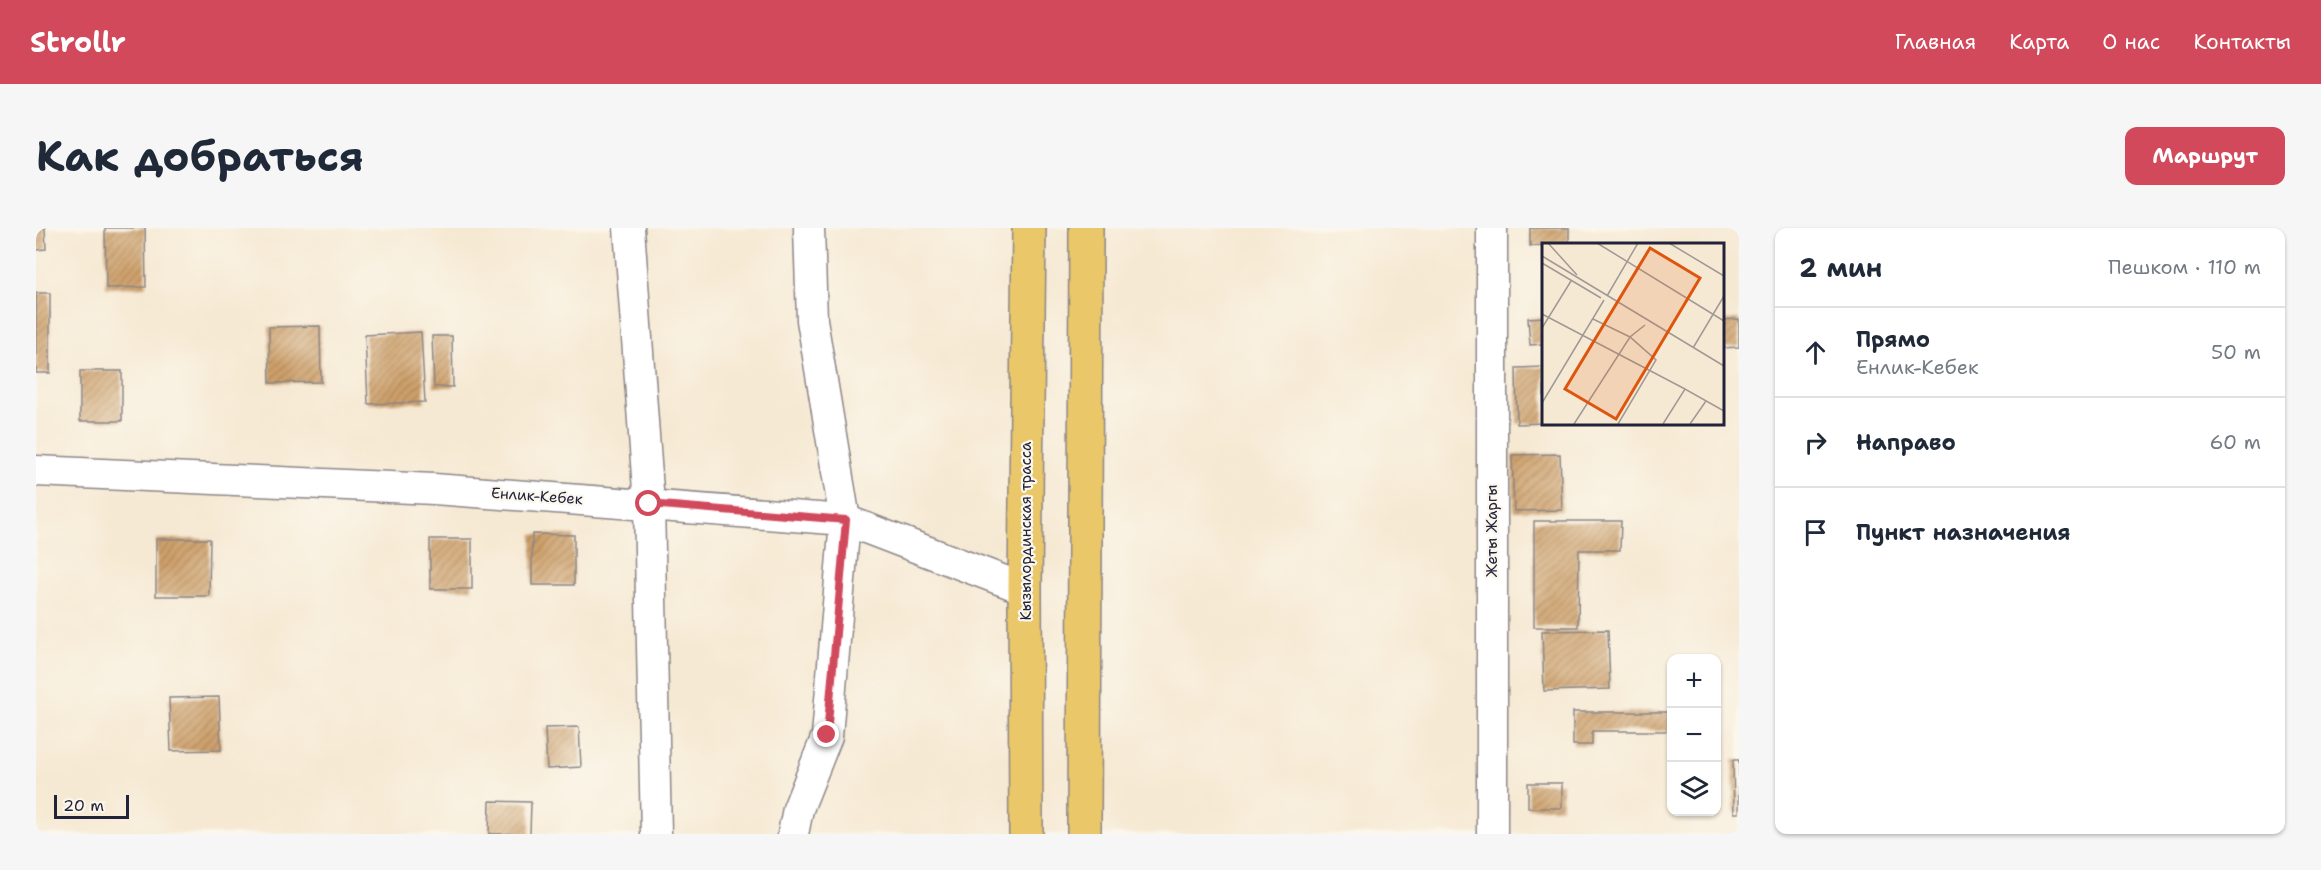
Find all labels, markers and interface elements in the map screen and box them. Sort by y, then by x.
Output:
text: Strollr [30,23,126,61]
text: Главная [1895,28,1976,56]
text: Карта [2009,28,2069,56]
text: О нас [2102,28,2160,56]
text: Контакты [2193,28,2291,56]
button: Маршрут [2125,127,2285,185]
text: Как добраться [36,128,364,184]
inset map [1542,243,1724,424]
text: 2 мин [1799,250,1882,285]
text: Пешком · 110 m [2108,254,2261,280]
text: Прямо [1856,325,1930,354]
icon: ahead [1799,336,1832,369]
text: 50 m [2211,339,2261,365]
text: Енлик-Кебек [1856,354,1979,380]
icon: right [1799,426,1832,459]
text: Направо [1856,428,1956,457]
text: 60 m [2209,429,2261,455]
street label: Кызылординская трасса [1016,441,1036,620]
street label: Енлик-Кебек [490,483,584,509]
street label: Жеты Жаргы [1482,485,1502,577]
route start [635,490,661,516]
icon: arrive [1799,516,1832,549]
text: Пункт назначения [1856,518,2070,547]
map controls [1667,654,1721,816]
button: + [1667,654,1721,708]
button: − [1667,708,1721,762]
route end [813,721,839,747]
button: layers [1667,762,1721,816]
scale bar [54,792,129,820]
text: 20 m [63,795,104,816]

